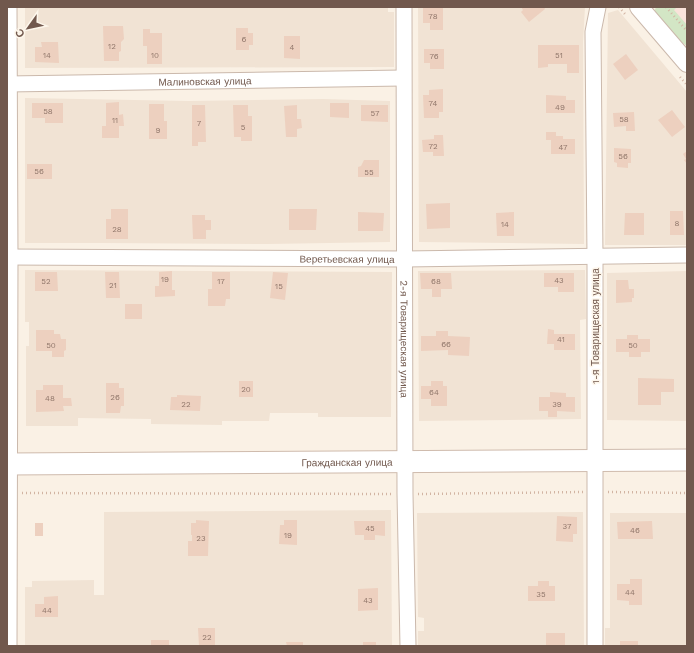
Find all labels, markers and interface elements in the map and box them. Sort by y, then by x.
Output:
north arrow [8,8,48,48]
house number: 78 [428,12,438,21]
text: С [12,26,28,40]
house number: 6 [242,35,247,44]
house number: 12 [108,42,116,51]
house number: 4 [290,43,295,52]
house number: 14 [43,51,51,60]
house number: 10 [151,51,159,60]
house number: 51 [555,51,563,60]
house number: 76 [429,52,439,61]
street label: Малиновская улица [158,75,252,87]
house number: 74 [429,99,438,108]
house number: 49 [555,103,565,112]
house number: 58 [43,107,53,116]
house number: 57 [370,109,380,118]
house number: 58 [619,115,629,124]
house number: 11 [112,116,118,125]
house number: 7 [197,119,202,128]
house number: 5 [241,123,246,132]
house number: 9 [156,126,161,135]
house number: 72 [428,142,438,151]
house number: 47 [559,143,568,152]
house number: 56 [618,152,628,161]
house number: 56 [34,167,44,176]
house number: 55 [364,168,374,177]
house number: 8 [675,219,680,228]
house number: 14 [501,220,509,229]
house number: 28 [112,225,122,234]
street label: Веретьевская улица [299,253,395,264]
street label: 1-я Товарищеская улица [590,268,601,384]
house number: 19 [161,275,169,284]
house number: 43 [554,276,564,285]
house number: 52 [41,277,51,286]
house number: 17 [217,277,225,286]
house number: 68 [431,277,441,286]
street label: 2-я Товарищеская улица [399,280,410,398]
house number: 21 [109,281,117,290]
house number: 15 [275,282,283,291]
house number: 41 [557,335,565,344]
house number: 66 [441,340,451,349]
house number: 50 [46,341,56,350]
house number: 50 [628,341,638,350]
house number: 20 [241,385,251,394]
house number: 64 [429,388,439,397]
house number: 26 [110,393,120,402]
house number: 48 [45,394,55,403]
house number: 22 [181,400,191,409]
house number: 39 [552,400,562,409]
street label: Гражданская улица [301,456,393,468]
house number: 37 [563,522,572,531]
house number: 45 [365,524,375,533]
house number: 46 [630,526,640,535]
house number: 19 [284,531,292,540]
house number: 23 [196,534,206,543]
house number: 44 [625,588,635,597]
house number: 35 [536,590,546,599]
house number: 43 [363,596,373,605]
house number: 44 [42,606,52,615]
house number: 22 [202,633,212,642]

